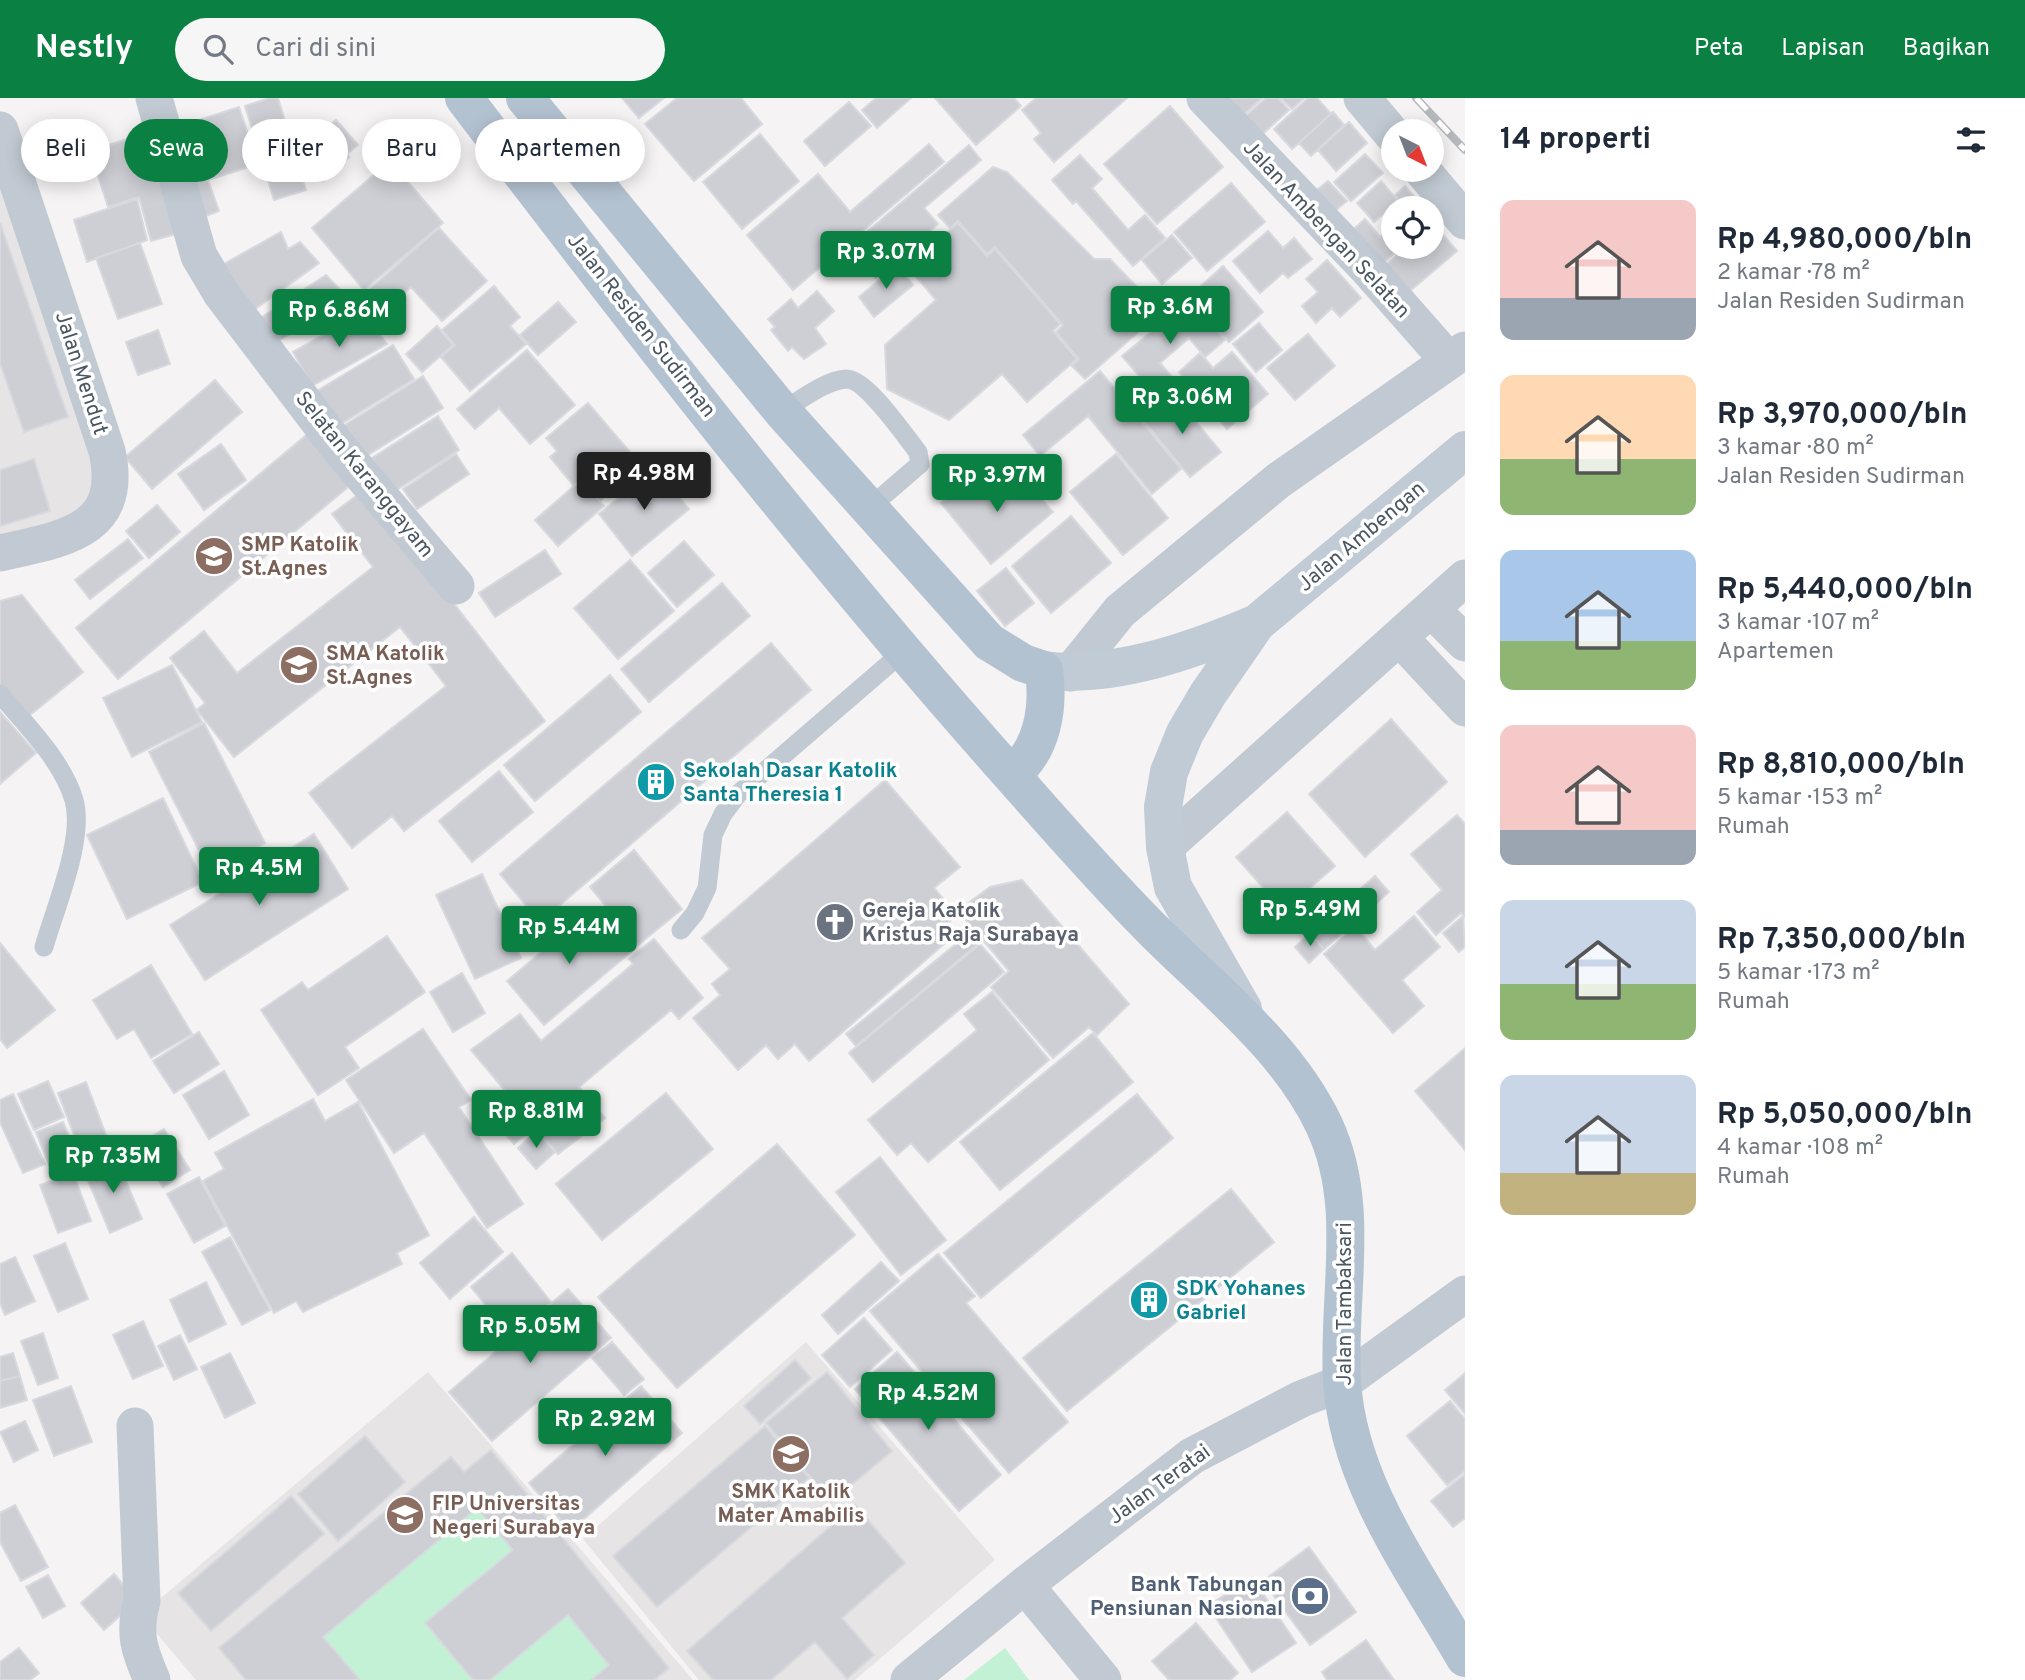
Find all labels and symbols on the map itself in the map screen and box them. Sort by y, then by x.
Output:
north arrow [1381,119,1444,182]
street label: Jalan Ambengan Selatan [1236,135,1415,325]
street label: Jalan Residen Sudirman [560,228,721,423]
pin: Rp 3.07M [814,232,958,291]
pin: Rp 3.6M [1105,286,1235,346]
pin: Rp 6.86M [267,289,411,349]
street label: Jalan Mendut [48,308,113,439]
pin: Rp 3.06M [1110,376,1254,436]
street label: Selatan Karanggayam [288,386,439,564]
pin: Rp 4.98M [572,452,716,512]
pin: Rp 3.97M [925,454,1069,514]
street label: Jalan Ambengan [1293,476,1431,598]
place label: SMP Katolik St.Agnes [241,532,359,583]
school or university icon: SMP Katolik St.Agnes [193,535,235,577]
place label: SMA Katolik St.Agnes [326,641,445,692]
school or university icon: SMA Katolik St.Agnes [278,644,320,686]
place label: Sekolah Dasar Katolik Santa Theresia 1 [683,758,898,809]
building icon: Sekolah Dasar Katolik Santa Theresia 1 [635,761,677,803]
pin: Rp 4.5M [194,848,324,907]
pin: Rp 5.49M [1238,888,1382,948]
place label: Gereja Katolik Kristus Raja Surabaya [862,898,1079,949]
church icon: Gereja Katolik Kristus Raja Surabaya [814,901,856,943]
pin: Rp 5.44M [497,906,641,966]
pin: Rp 8.81M [464,1090,608,1150]
pin: Rp 7.35M [41,1136,185,1195]
street label: Jalan Tambaksari [1332,1222,1359,1386]
place label: SDK Yohanes Gabriel [1176,1276,1306,1327]
building icon: SDK Yohanes Gabriel [1128,1279,1170,1321]
pin: Rp 5.05M [458,1306,602,1365]
pin: Rp 4.52M [856,1372,1000,1432]
pin: Rp 2.92M [533,1398,677,1458]
school or university icon: SMK Katolik Mater Amabilis [770,1433,812,1475]
street label: Jalan Teratai [1104,1439,1216,1531]
place label: SMK Katolik Mater Amabilis [717,1479,865,1530]
place label: FIP Universitas Negeri Surabaya [432,1491,595,1542]
school or university icon: FIP Universitas Negeri Surabaya [384,1494,426,1536]
place label: Bank Tabungan Pensiunan Nasional [1090,1572,1283,1623]
bank icon: Bank Tabungan Pensiunan Nasional [1289,1575,1331,1617]

